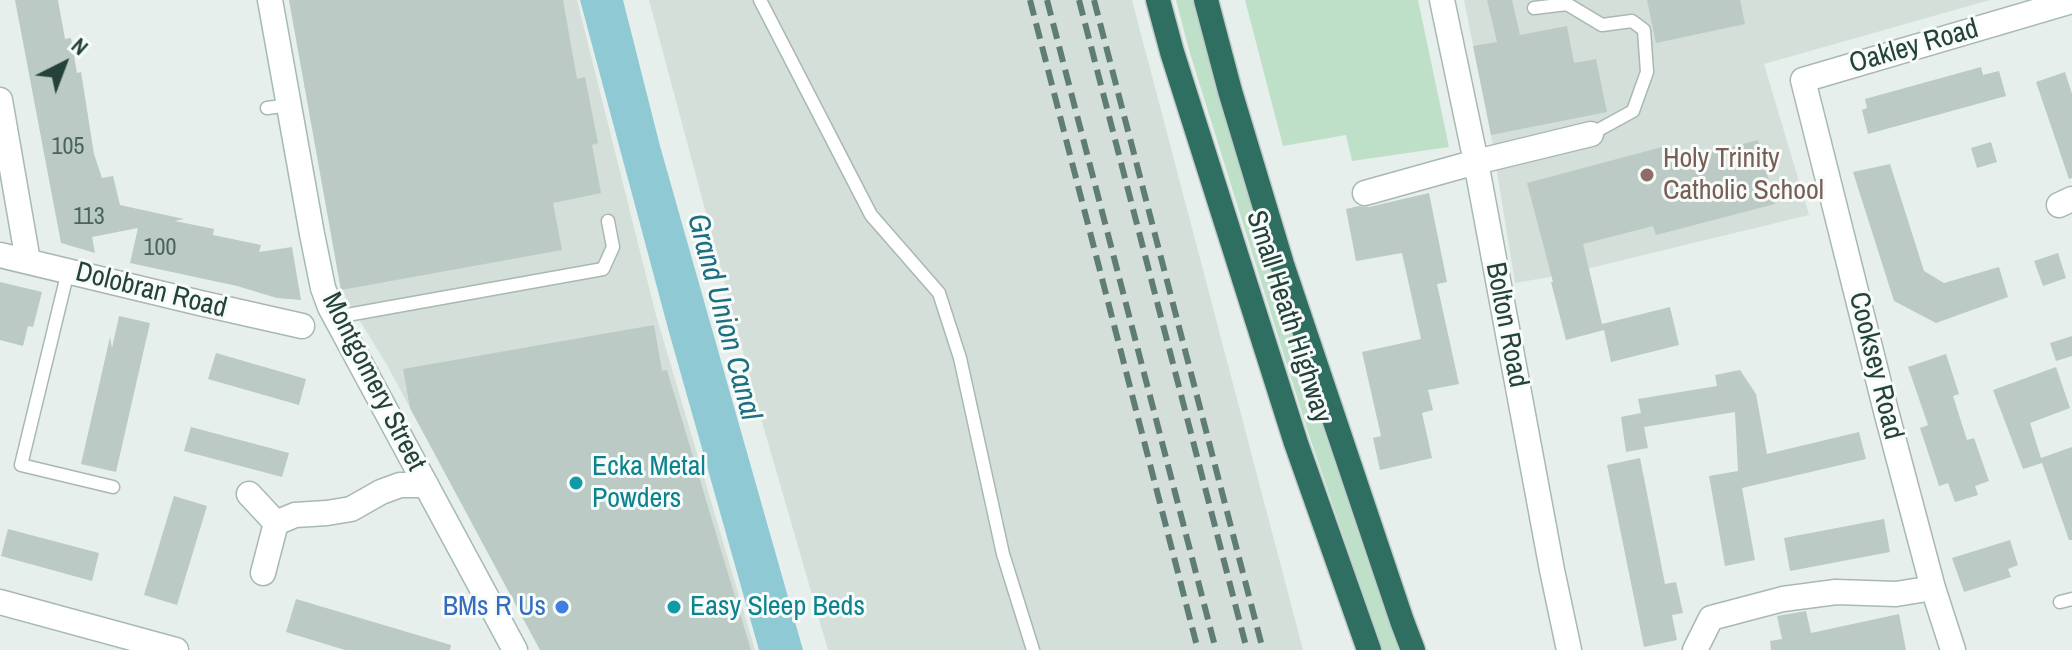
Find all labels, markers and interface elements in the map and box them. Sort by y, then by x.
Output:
street label: Oakley Road [1846,13,1982,81]
north arrow [24,24,104,104]
text: N [65,31,95,62]
house number: 105 [52,134,84,162]
place label: Holy Trinity Catholic School [1663,142,1824,208]
marker: Holy Trinity Catholic School [1638,166,1656,184]
house number: 113 [73,204,105,232]
street label: Small Heath Highway [1238,207,1338,427]
water label: Grand Union Canal [678,210,768,424]
house number: 100 [144,235,176,263]
street label: Dolobran Road [72,256,230,326]
street label: Bolton Road [1477,260,1535,390]
street label: Montgomery Street [314,287,432,477]
street label: Cooksey Road [1840,289,1910,443]
place label: Ecka Metal Powders [592,450,706,516]
marker: Ecka Metal Powders [567,474,585,492]
place label: BMs R Us [443,590,546,624]
place label: Easy Sleep Beds [690,590,865,624]
marker: BMs R Us [553,598,571,616]
marker: Easy Sleep Beds [665,598,683,616]

